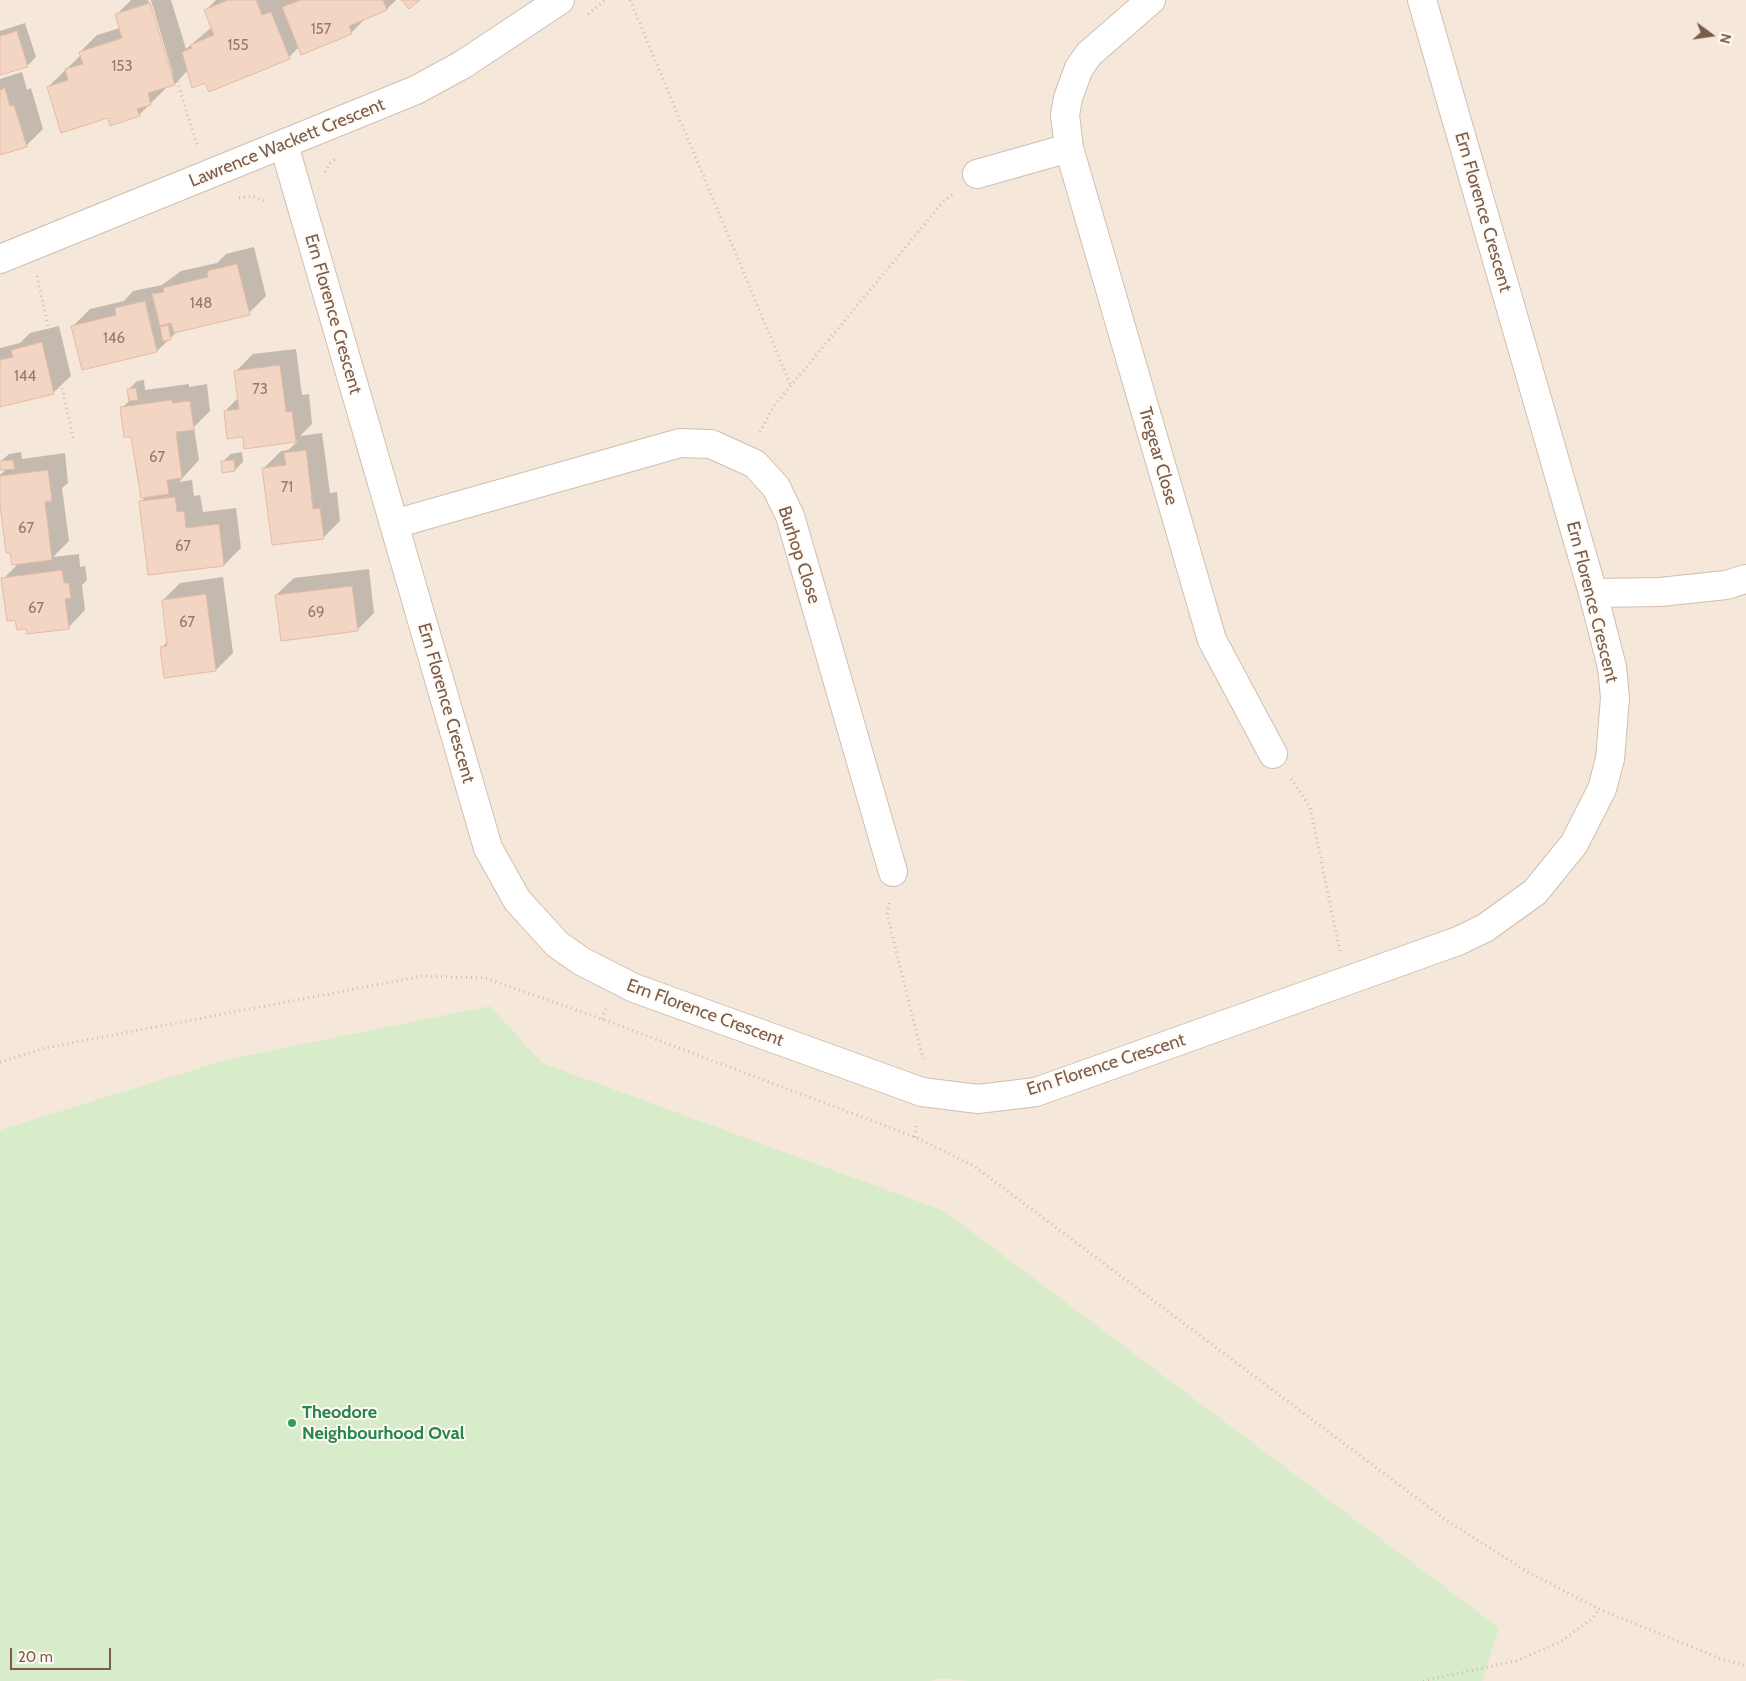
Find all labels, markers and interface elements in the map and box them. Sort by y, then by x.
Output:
north arrow [1686,10,1736,60]
house number: 157 [311,21,331,39]
text: N [1716,32,1735,46]
house number: 155 [227,37,249,55]
house number: 153 [111,58,133,76]
street label: Lawrence Wackett Crescent [186,94,388,192]
street label: Ern Florence Crescent [1450,129,1516,295]
street label: Ern Florence Crescent [300,231,366,397]
house number: 148 [190,295,212,313]
house number: 146 [103,330,125,348]
house number: 144 [14,368,36,386]
house number: 73 [252,381,268,399]
street label: Tregear Close [1134,404,1182,508]
house number: 67 [149,449,165,467]
house number: 71 [281,479,293,497]
street label: Burhop Close [773,503,825,607]
street label: Ern Florence Crescent [1562,519,1622,685]
house number: 67 [18,520,34,538]
house number: 67 [175,538,191,556]
house number: 67 [28,600,44,618]
house number: 69 [307,604,325,622]
house number: 67 [179,614,195,632]
street label: Ern Florence Crescent [413,620,479,786]
street label: Ern Florence Crescent [624,975,786,1051]
street label: Ern Florence Crescent [1024,1029,1188,1101]
place label: Theodore Neighbourhood Oval [302,1402,464,1445]
marker: Theodore Neighbourhood Oval [286,1417,298,1429]
scale bar [12,1638,114,1670]
text: 20 m [18,1648,53,1666]

